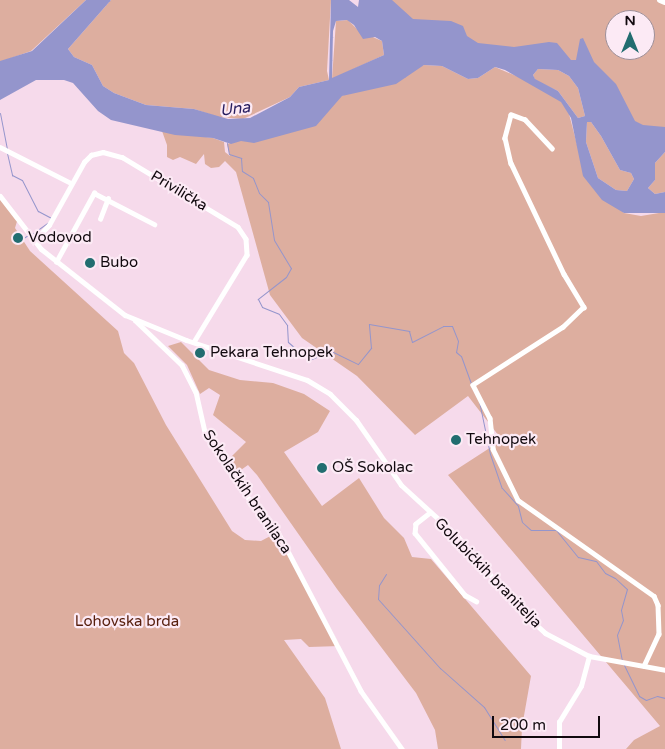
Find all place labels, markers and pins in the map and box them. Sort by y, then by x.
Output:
place label: Vodovod [28,229,92,247]
marker: Vodovod [12,232,24,244]
place label: Bubo [100,254,138,272]
marker: Bubo [84,257,96,269]
place label: Pekara Tehnopek [210,344,333,362]
marker: Pekara Tehnopek [194,347,206,359]
place label: Tehnopek [466,431,536,449]
marker: Tehnopek [450,434,462,446]
place label: OŠ Sokolac [332,459,413,477]
marker: OŠ Sokolac [316,462,328,474]

